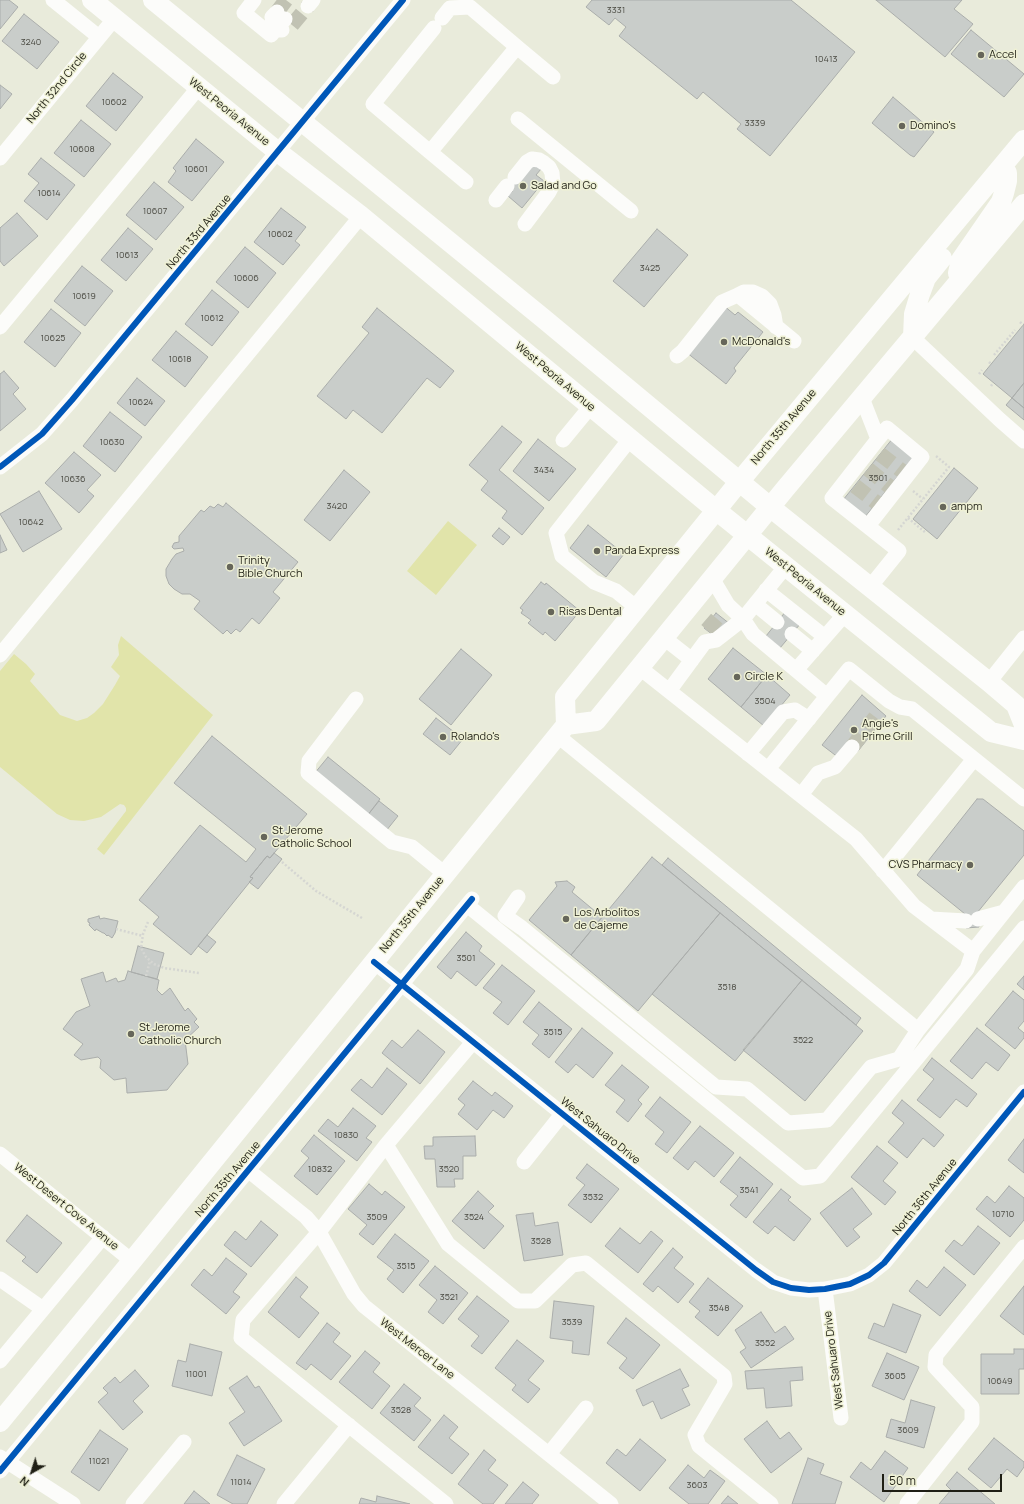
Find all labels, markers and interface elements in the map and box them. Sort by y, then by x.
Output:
house number: 3331 [607,5,625,15]
house number: 3240 [21,37,41,47]
place label: Accel [989,48,1017,62]
street label: North 32nd Circle [24,50,90,126]
marker: Accel [976,50,986,60]
house number: 10413 [815,54,837,64]
street label: West Peoria Avenue [186,75,272,149]
house number: 10602 [101,97,127,107]
house number: 3339 [745,118,765,128]
place label: Domino's [910,119,956,133]
marker: Domino's [897,121,907,131]
house number: 10608 [69,144,95,154]
house number: 10601 [184,164,208,174]
place label: Salad and Go [531,179,597,193]
marker: Salad and Go [518,181,528,191]
house number: 10614 [37,188,61,198]
street label: North 33rd Avenue [164,192,234,272]
house number: 10607 [143,206,167,216]
house number: 10602 [267,229,293,239]
house number: 10613 [116,250,138,260]
house number: 3425 [640,263,660,273]
house number: 10606 [233,273,259,283]
house number: 10619 [72,291,96,301]
house number: 10612 [200,313,224,323]
house number: 10625 [41,333,65,343]
place label: McDonald's [732,335,790,349]
marker: McDonald's [719,337,729,347]
street label: West Peoria Avenue [512,340,598,414]
house number: 10618 [168,354,192,364]
street label: North 35th Avenue [749,387,819,467]
house number: 10624 [129,397,153,407]
house number: 10630 [99,437,125,447]
house number: 3434 [534,465,554,475]
house number: 3501 [868,473,888,483]
house number: 10636 [60,474,86,484]
place label: ampm [951,500,982,514]
house number: 3420 [327,501,347,511]
marker: ampm [938,502,948,512]
house number: 10642 [18,517,44,527]
place label: Panda Express [605,544,679,558]
street label: West Peoria Avenue [762,545,848,619]
marker: Panda Express [592,546,602,556]
place label: Trinity Bible Church [238,554,302,580]
marker: Trinity Bible Church [225,562,235,572]
place label: Risas Dental [559,605,622,619]
marker: Risas Dental [546,607,556,617]
place label: Circle K [745,670,783,684]
marker: Circle K [732,672,742,682]
house number: 3504 [755,696,775,706]
place label: Angie's Prime Grill [862,717,913,743]
marker: Angie's Prime Grill [849,725,859,735]
place label: Rolando's [451,730,500,744]
marker: Rolando's [438,732,448,742]
place label: St Jerome Catholic School [272,824,352,850]
marker: St Jerome Catholic School [259,832,269,842]
place label: CVS Pharmacy [889,858,962,872]
marker: CVS Pharmacy [965,860,975,870]
street label: North 35th Avenue [377,874,447,956]
place label: Los Arbolitos de Cajeme [574,906,640,932]
marker: Los Arbolitos de Cajeme [561,914,571,924]
house number: 3501 [456,953,476,963]
house number: 3518 [718,982,736,992]
place label: St Jerome Catholic Church [139,1021,221,1047]
house number: 3515 [544,1027,562,1037]
marker: St Jerome Catholic Church [126,1029,136,1039]
house number: 3522 [793,1035,813,1045]
street label: West Sahuaro Drive [557,1095,643,1167]
house number: 10830 [334,1130,358,1140]
street label: North 35th Avenue [193,1139,263,1219]
street label: North 36th Avenue [890,1156,960,1238]
street label: West Desert Cove Avenue [11,1161,121,1253]
house number: 10832 [308,1164,332,1174]
house number: 3520 [439,1164,459,1174]
house number: 3541 [740,1185,758,1195]
house number: 3532 [583,1192,603,1202]
house number: 10710 [992,1209,1014,1219]
house number: 3509 [366,1212,388,1222]
house number: 3524 [464,1212,484,1222]
house number: 3528 [531,1236,551,1246]
house number: 3515 [397,1261,415,1271]
house number: 3521 [440,1292,458,1302]
house number: 3548 [709,1303,729,1313]
street label: West Sahuaro Drive [821,1310,847,1410]
street label: West Mercer Lane [377,1316,457,1382]
house number: 3539 [562,1317,582,1327]
house number: 3552 [755,1338,775,1348]
house number: 11001 [185,1369,207,1379]
house number: 3605 [884,1371,906,1381]
house number: 10649 [987,1376,1013,1386]
house number: 3528 [391,1405,411,1415]
house number: 3609 [897,1425,919,1435]
north arrow [12,1452,52,1492]
house number: 11021 [88,1456,110,1466]
scale bar [884,1466,1004,1492]
text: 50 m [889,1472,916,1489]
text: N [16,1473,32,1490]
house number: 11014 [230,1477,252,1487]
house number: 3603 [686,1480,708,1490]

